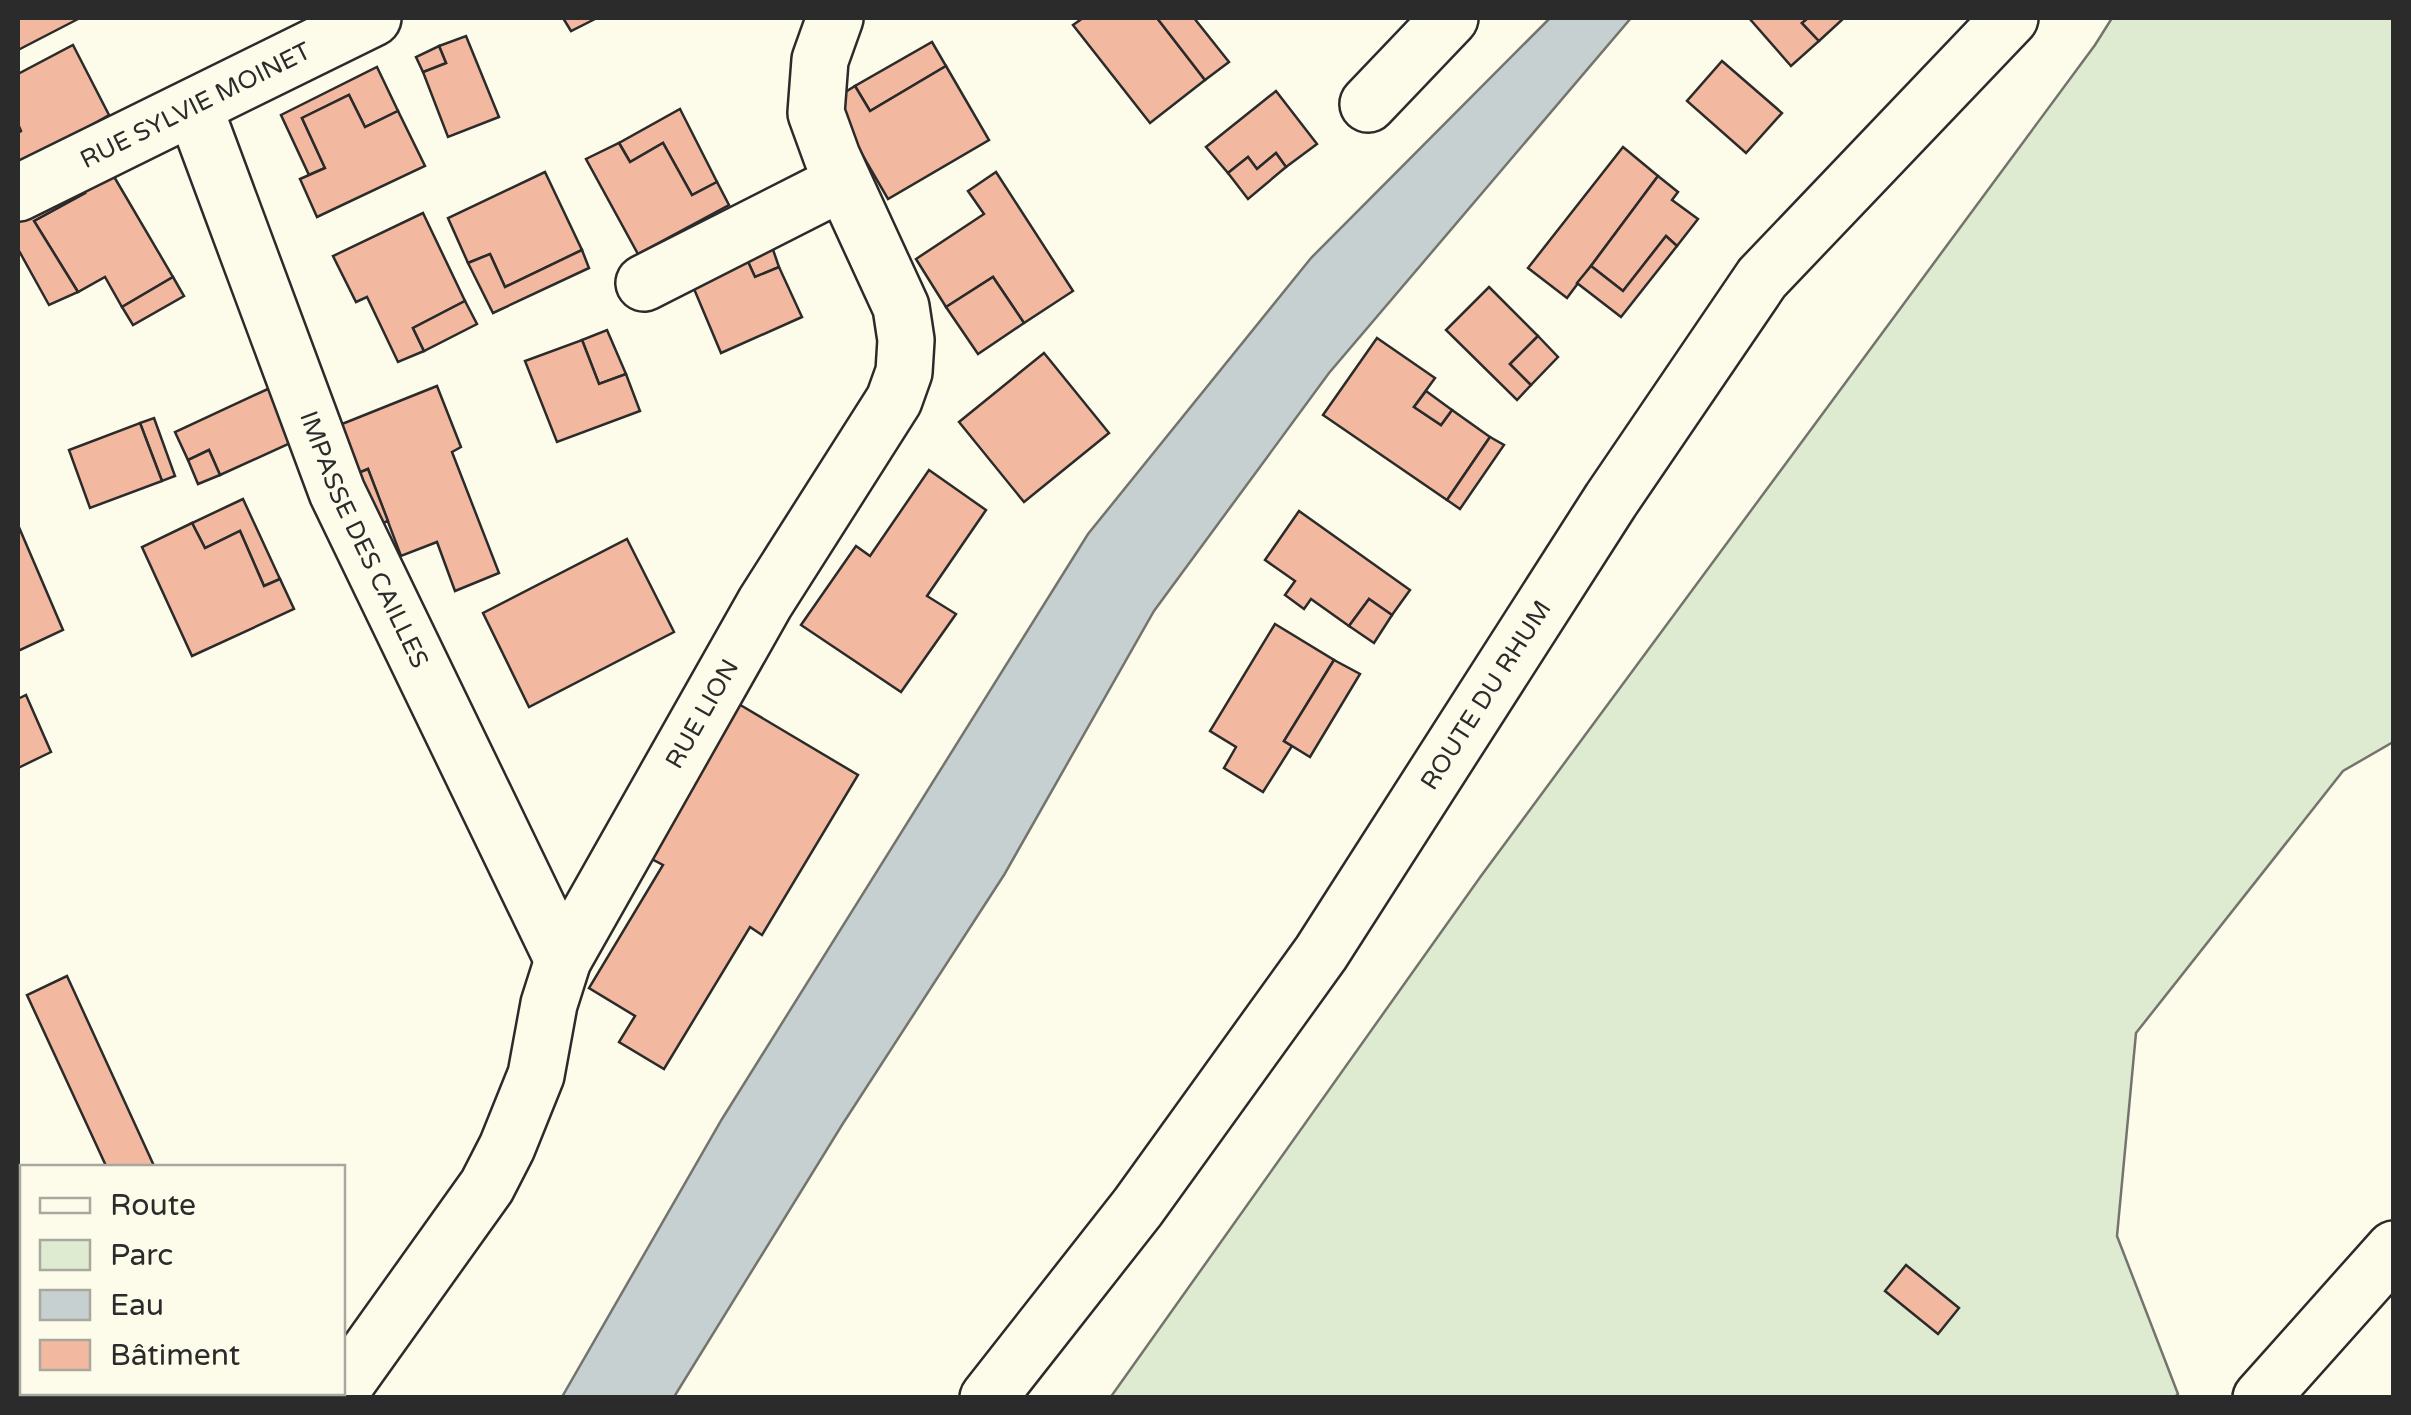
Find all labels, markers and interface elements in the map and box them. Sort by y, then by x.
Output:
street label: RUE SYLVIE MOINET [75,36,316,175]
street label: IMPASSE DES CAILLES [293,407,435,673]
street label: ROUTE DU RHUM [1414,595,1558,795]
street label: RUE LION [659,654,745,774]
legend [20,1165,345,1395]
text: Route [110,1187,196,1224]
text: Parc [110,1237,173,1274]
text: Eau [110,1287,164,1324]
text: Bâtiment [110,1337,240,1374]

